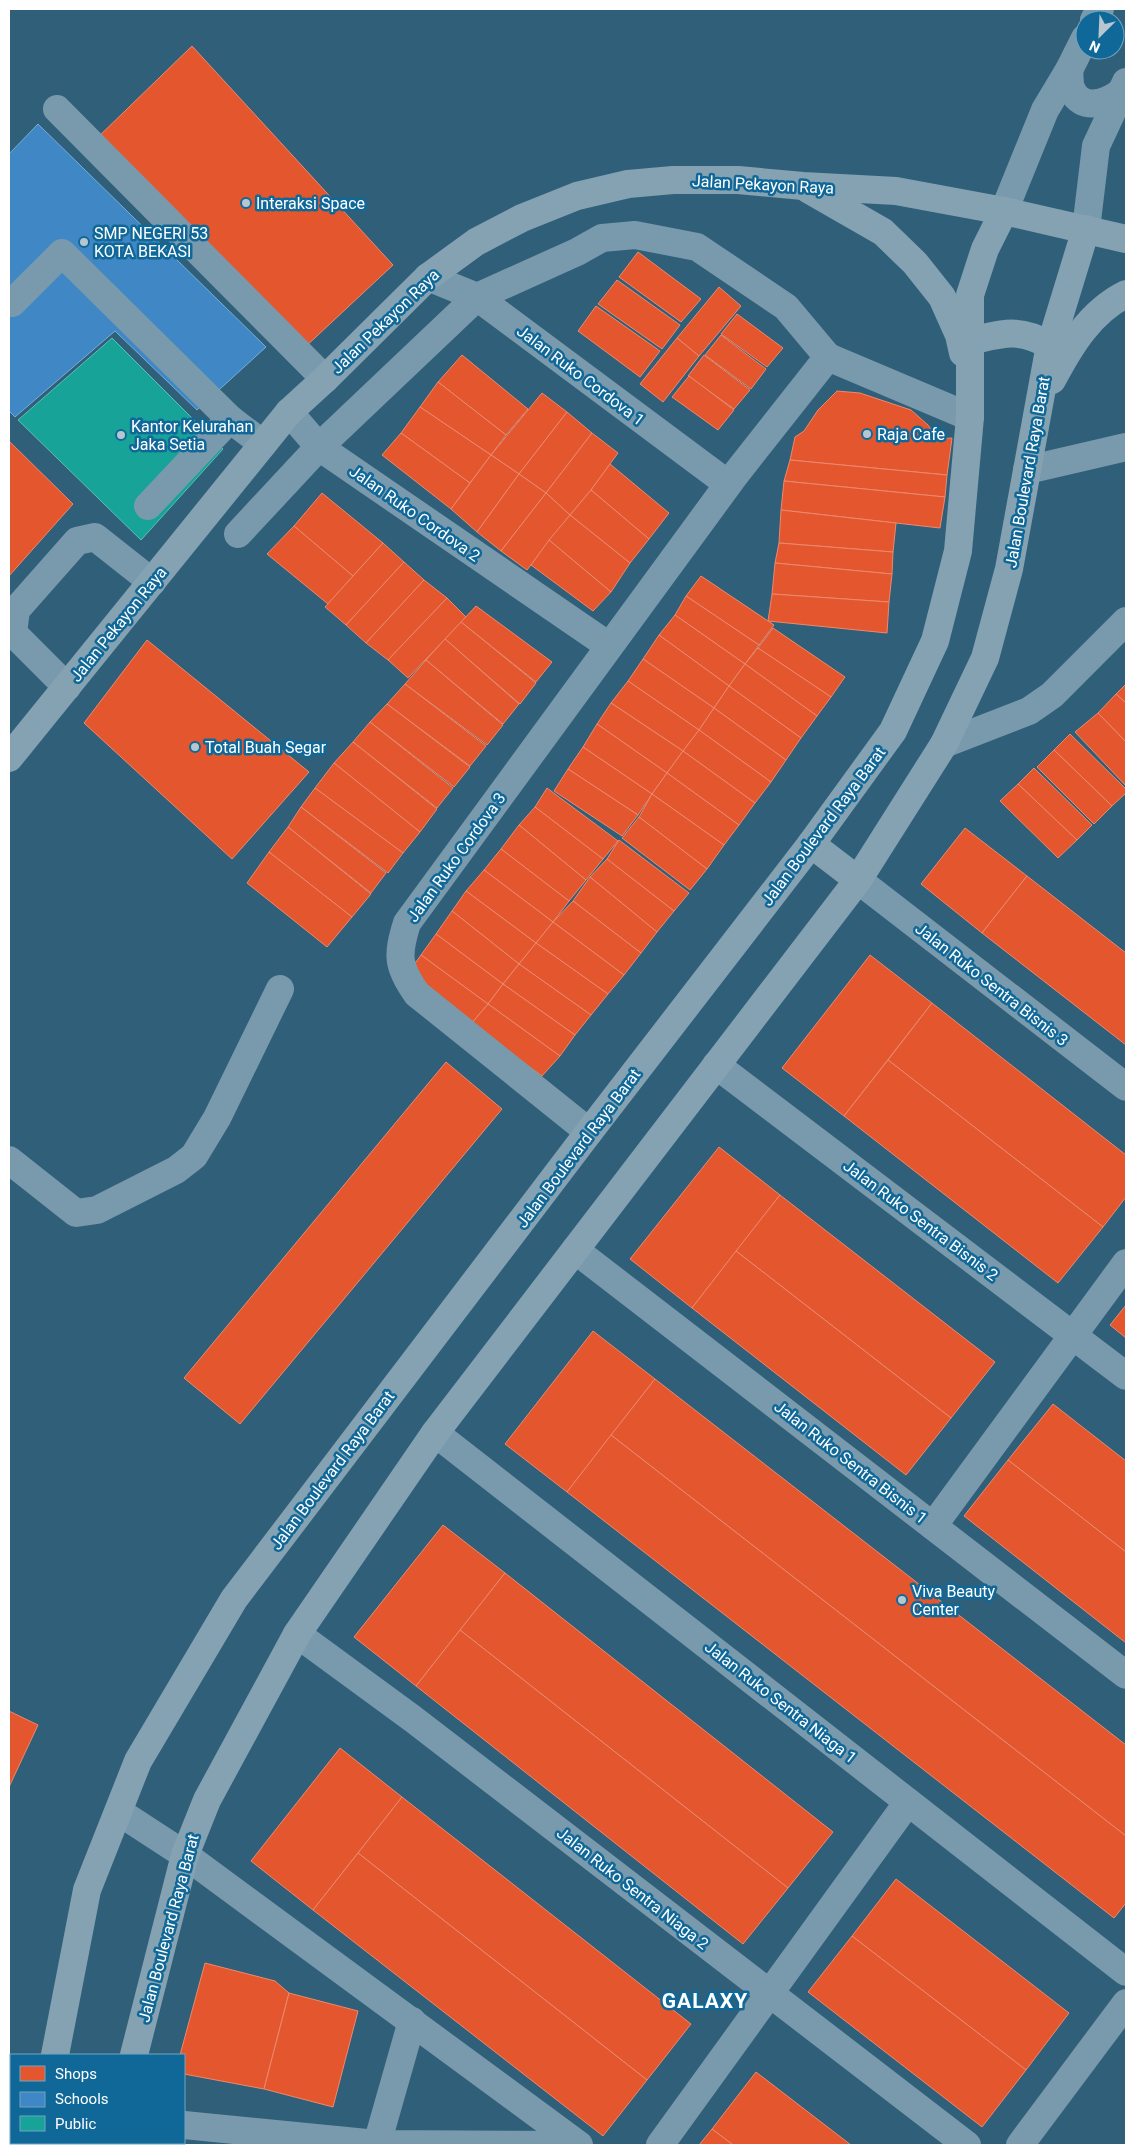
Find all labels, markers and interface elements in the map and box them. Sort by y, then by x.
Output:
north arrow [1075,10,1125,60]
text: N [1087,38,1102,56]
street label: Jalan Pekayon Raya [692,171,834,198]
place label: Interaksi Space [256,194,365,213]
marker: Interaksi Space [240,197,252,209]
place label: SMP NEGERI 53 KOTA BEKASI [94,224,208,261]
marker: SMP NEGERI 53 KOTA BEKASI [78,236,90,248]
street label: Jalan Pekayon Raya [328,265,443,378]
street label: Jalan Ruko Cordova 1 [513,321,648,430]
street label: Jalan Boulevard Raya Barat [1001,375,1054,569]
place label: Kantor Kelurahan Jaka Setia [131,417,253,454]
place label: Raja Cafe [877,425,945,444]
marker: Raja Cafe [861,428,873,440]
marker: Kantor Kelurahan Jaka Setia [115,429,127,441]
street label: Jalan Ruko Cordova 2 [346,461,484,566]
street label: Jalan Pekayon Raya [66,563,170,686]
place label: Total Buah Segar [205,738,327,757]
marker: Total Buah Segar [189,741,201,753]
street label: Jalan Boulevard Raya Barat [757,743,889,909]
street label: Jalan Ruko Cordova 3 [403,789,510,926]
street label: Jalan Ruko Sentra Bisnis 3 [911,919,1072,1050]
street label: Jalan Boulevard Raya Barat [512,1065,644,1231]
street label: Jalan Ruko Sentra Bisnis 2 [840,1156,1002,1285]
street label: Jalan Boulevard Raya Barat [266,1387,398,1553]
street label: Jalan Ruko Sentra Bisnis 1 [770,1397,931,1528]
place label: Viva Beauty Center [912,1582,996,1619]
marker: Viva Beauty Center [896,1594,908,1606]
street label: Jalan Ruko Sentra Niaga 1 [701,1637,860,1768]
street label: Jalan Ruko Sentra Niaga 2 [553,1823,712,1954]
street label: Jalan Boulevard Raya Barat [134,1832,203,2024]
district label: GALAXY [662,1989,748,2013]
legend [10,2054,185,2144]
text: Shops [55,2065,97,2083]
text: Schools [55,2090,109,2108]
text: Public [55,2115,96,2133]

